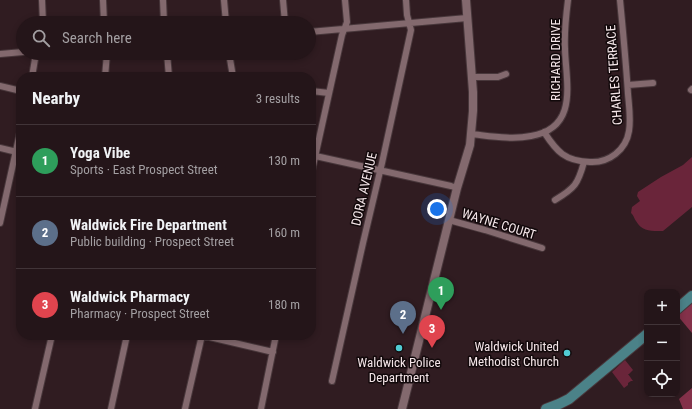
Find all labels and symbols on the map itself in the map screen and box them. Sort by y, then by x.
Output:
street label: RICHARD DRIVE [548,19,563,101]
street label: CHARLES TERRACE [603,24,625,126]
street label: DORA AVENUE [348,151,380,227]
your location [427,199,447,219]
street label: WAYNE COURT [460,206,538,242]
pin: 1 [428,277,454,310]
pin: 2 [390,301,416,334]
pin: 3 [419,315,445,348]
place label: Waldwick United Methodist Church [468,339,559,369]
marker: Waldwick Police Department [394,343,404,353]
marker: Waldwick United Methodist Church [562,348,572,358]
place label: Waldwick Police Department [357,355,441,385]

